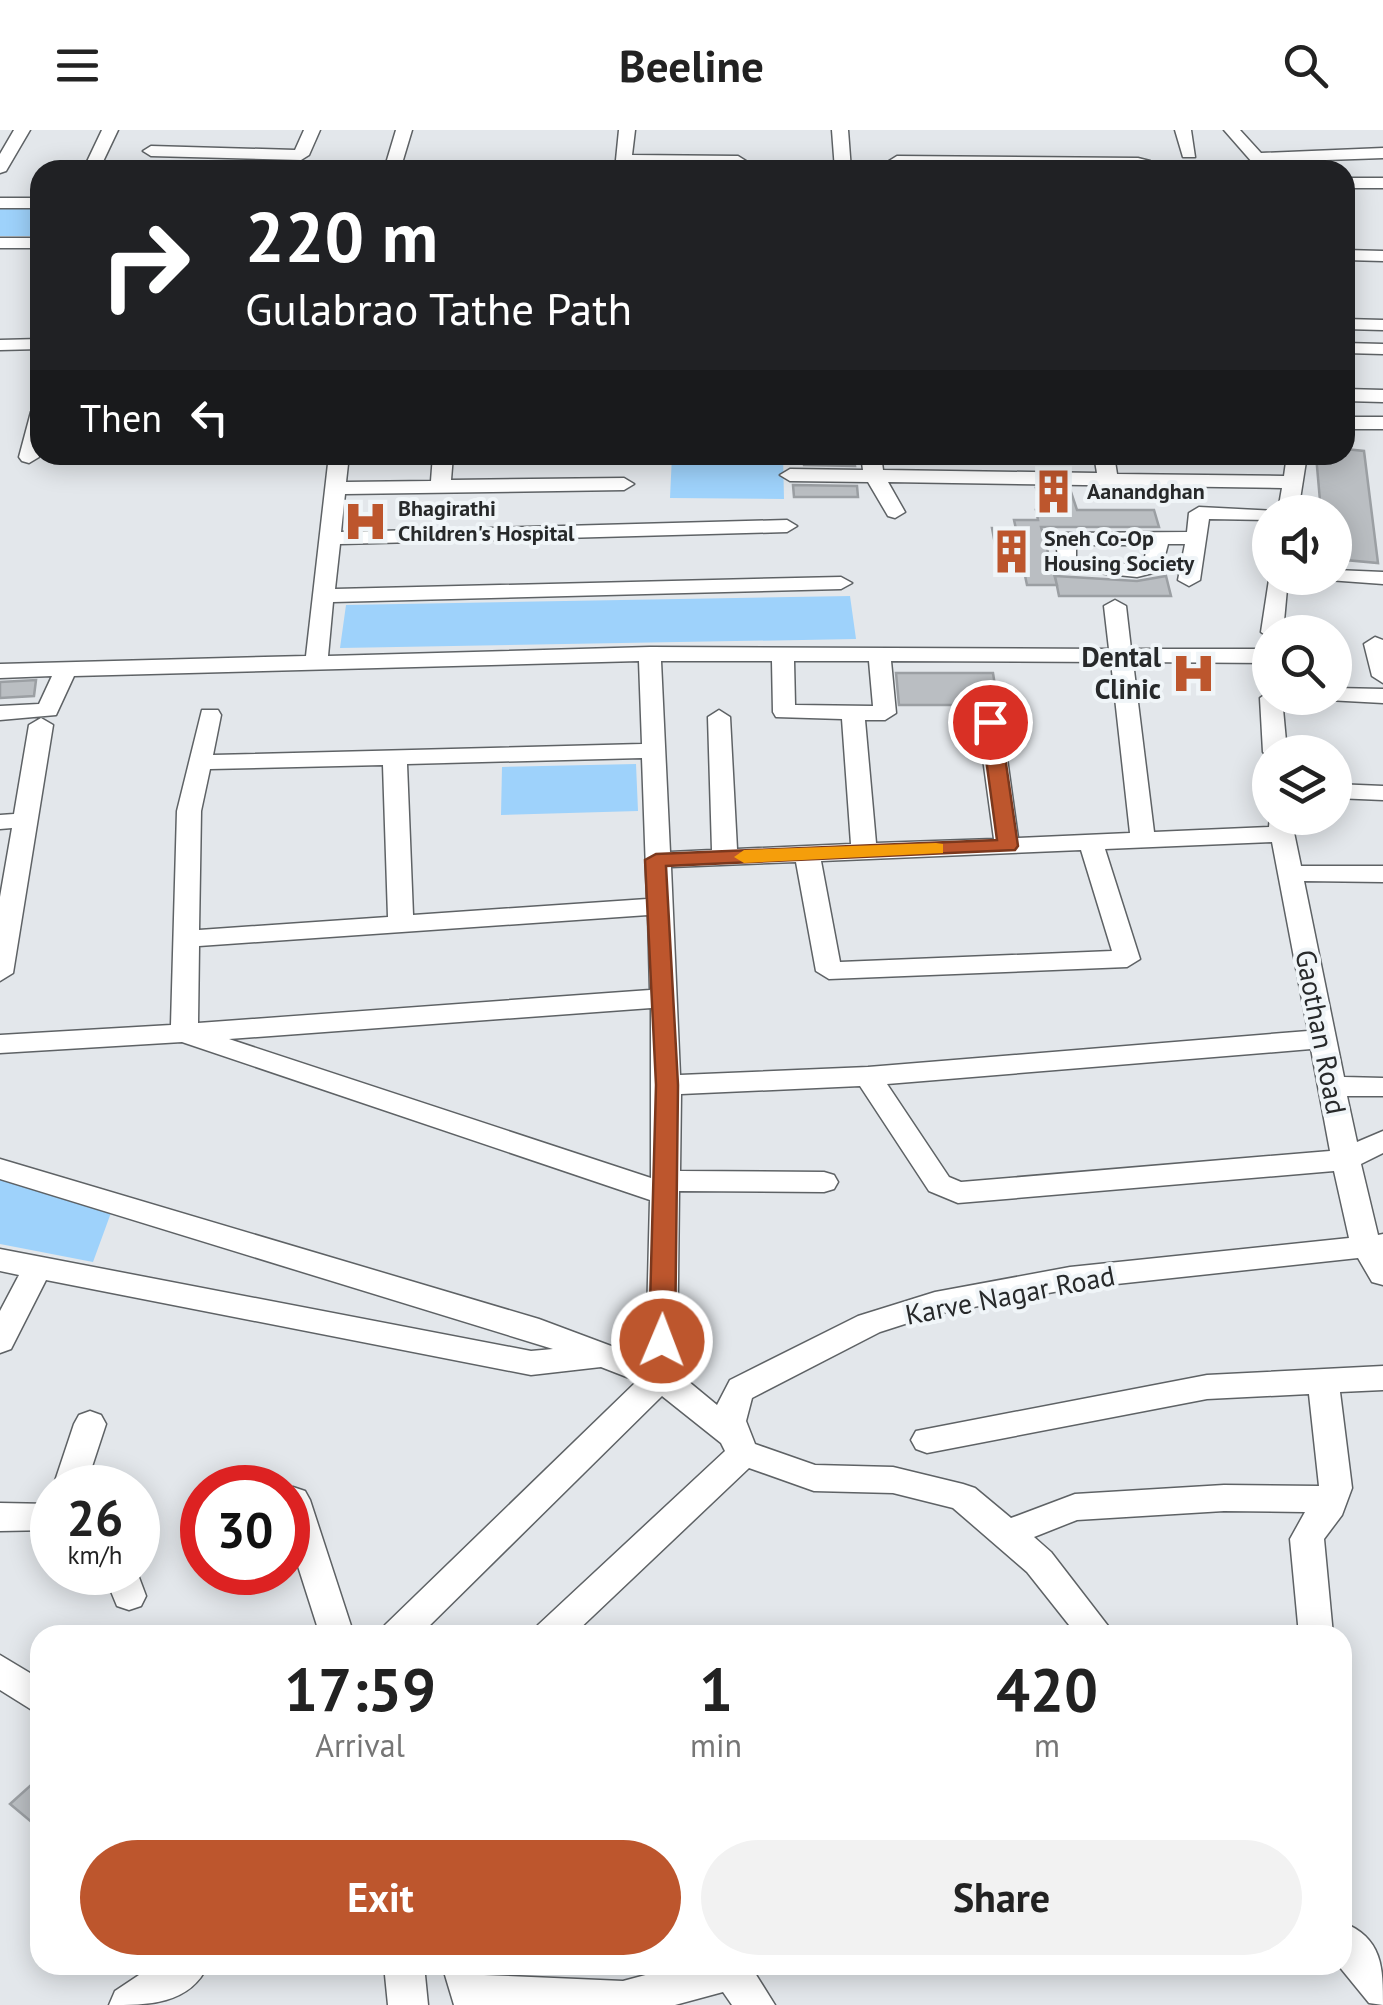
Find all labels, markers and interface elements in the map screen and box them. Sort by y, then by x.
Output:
text: Beeline [619,36,764,94]
icon: menu [50,38,105,93]
icon: search [1278,38,1333,93]
text: 220 m [245,191,438,281]
icon: right [80,200,210,330]
text: Gulabrao Tathe Path [245,279,632,337]
icon: left [182,390,237,445]
text: Then [80,393,162,442]
building icon: Aanandghan [1030,467,1078,515]
place label: Aanandghan [1087,477,1205,505]
place label: Bhagirathi Children's Hospital [398,494,575,547]
map controls [1252,495,1352,835]
button: sound [1252,495,1352,595]
hospital icon: Bhagirathi Children's Hospital [341,497,389,545]
place label: Sneh Co-Op Housing Society [1044,524,1195,577]
building icon: Sneh Co-Op Housing Society [987,527,1035,575]
button: search [1252,615,1352,715]
place label: Dental Clinic [1082,638,1162,707]
hospital icon: Dental Clinic [1170,649,1218,697]
pin [948,680,1033,765]
icon: arrive [963,695,1018,750]
button: layers [1252,735,1352,835]
street label: Gaothan Road [1287,947,1356,1117]
street label: Karve Nagar Road [902,1256,1118,1333]
position arrow [610,1289,714,1393]
speed limit sign: 30 [180,1465,310,1595]
text: 26 [67,1485,123,1550]
text: km/h [68,1539,122,1571]
text: 17:59 [284,1650,436,1728]
text: 1 [699,1650,733,1728]
text: 420 [996,1650,1098,1728]
text: Arrival [315,1724,405,1766]
text: min [690,1724,742,1766]
text: m [1034,1724,1060,1766]
button: Exit [80,1840,681,1955]
button: Share [701,1840,1302,1955]

